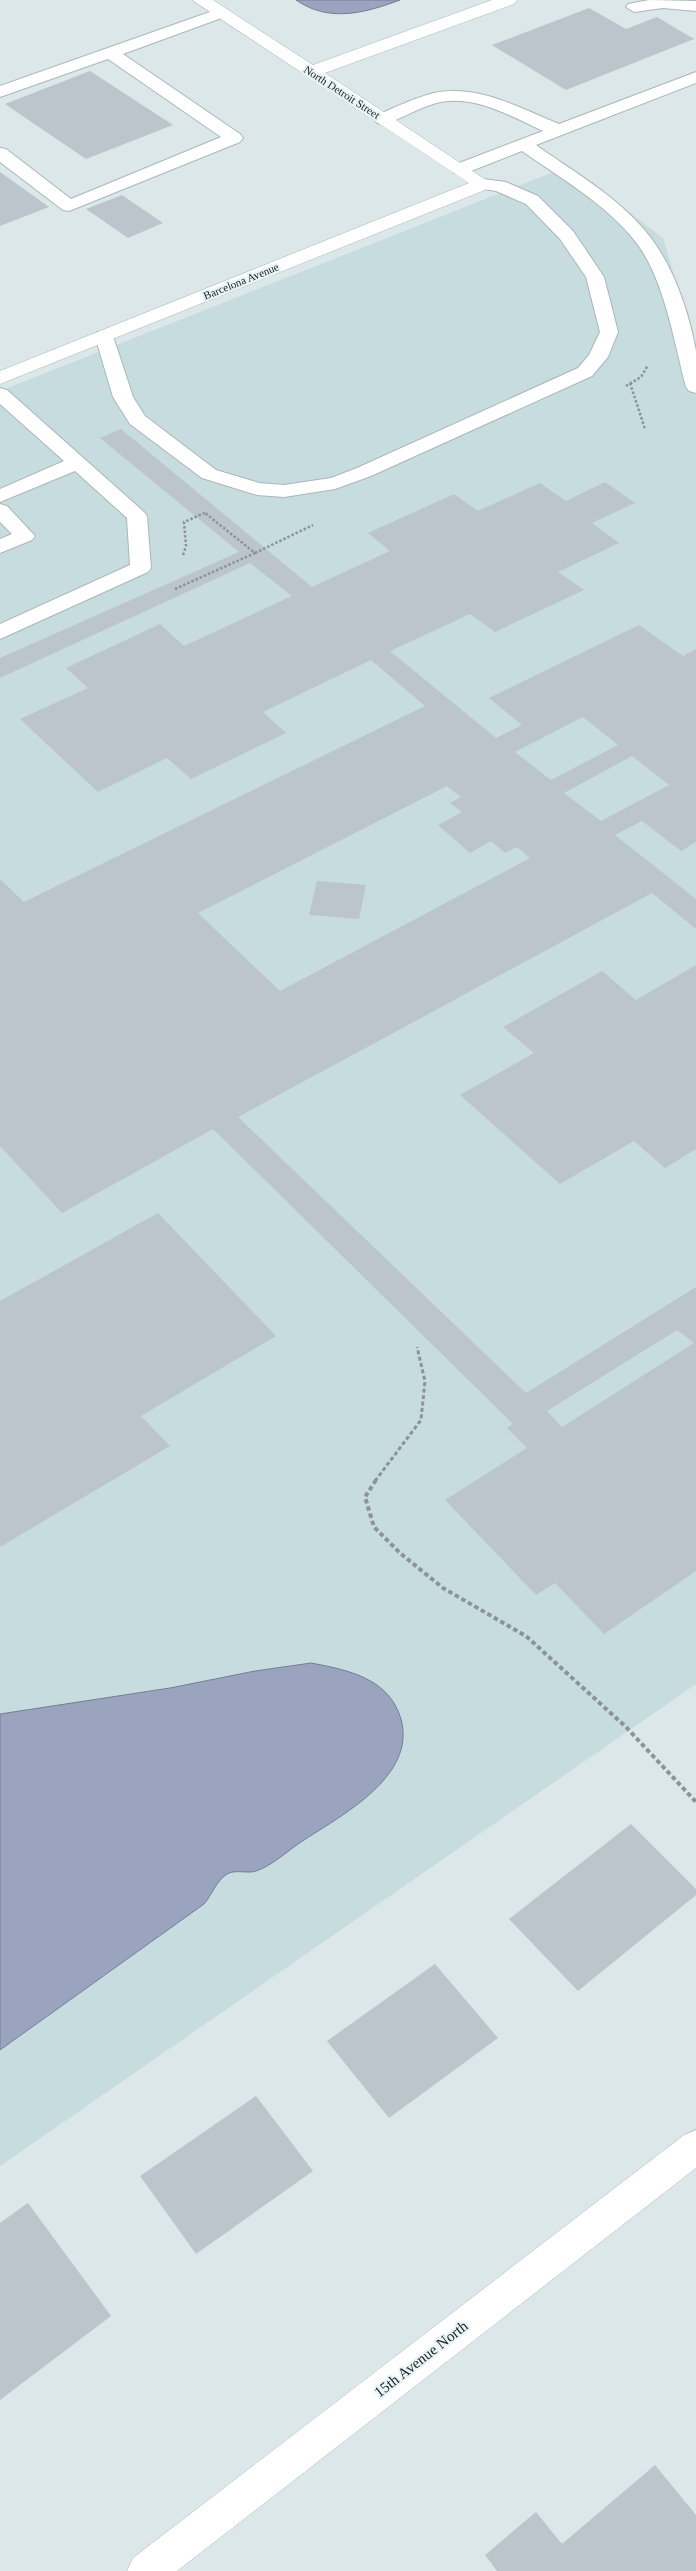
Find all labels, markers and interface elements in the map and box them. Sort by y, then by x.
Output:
street label: North Detroit Street [302,63,382,121]
street label: Barcelona Avenue [202,260,280,302]
street label: 15th Avenue North [371,2317,471,2400]

